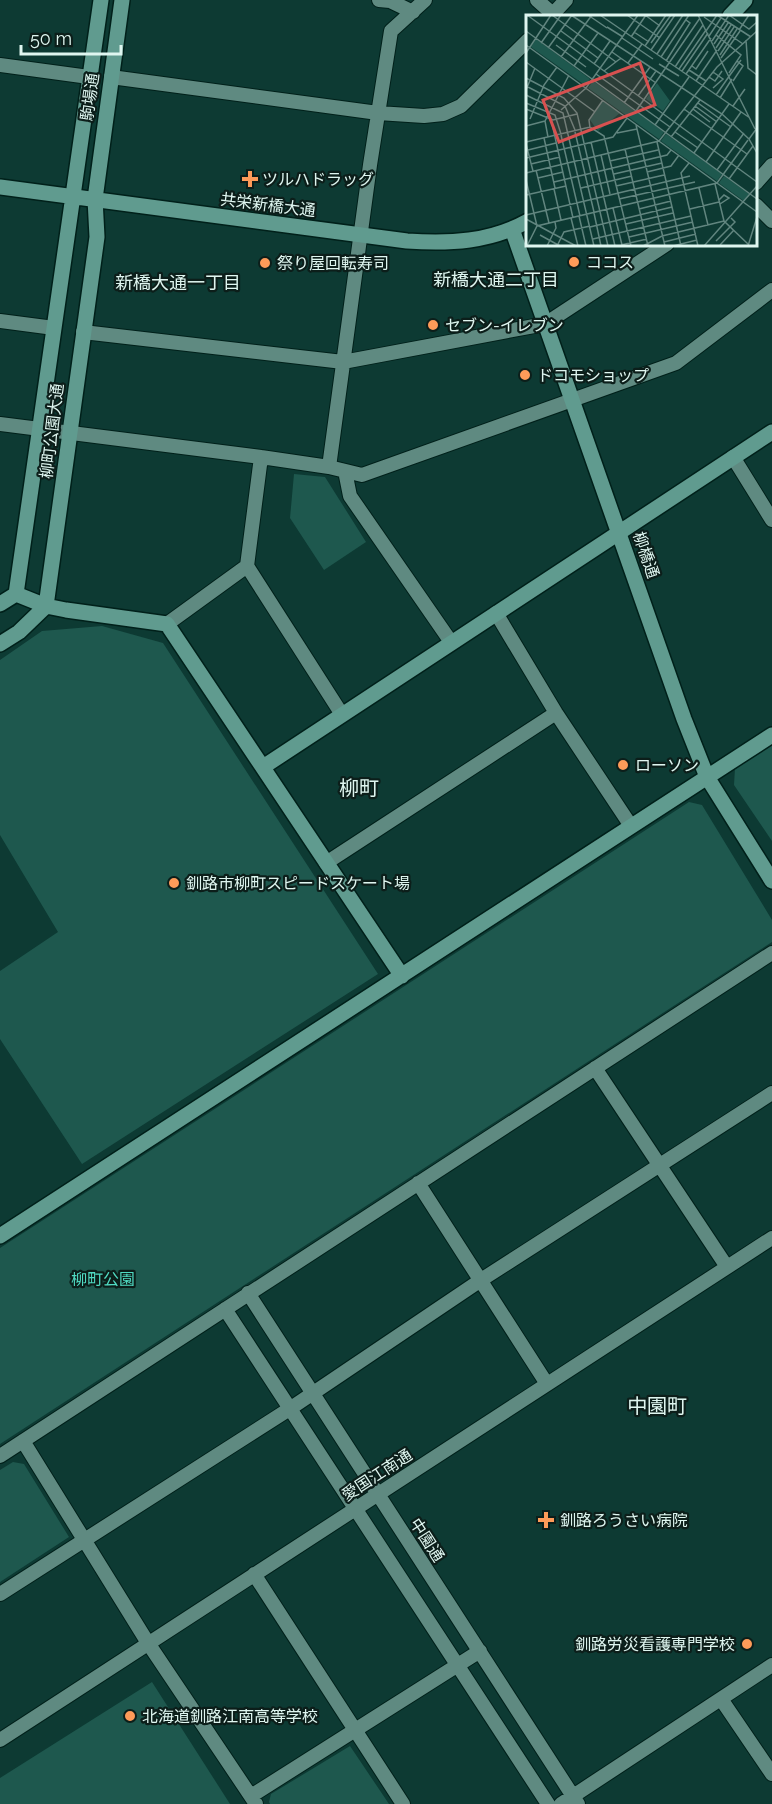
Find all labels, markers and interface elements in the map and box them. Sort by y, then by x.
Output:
inset map [526,15,757,246]
scale bar [21,18,122,56]
text: 50 m [30,28,72,49]
street label: 駒場通 [77,72,103,122]
place label: ツルハドラッグ [262,170,374,189]
marker: ツルハドラッグ [243,172,257,186]
street label: 共栄新橋大通 [219,190,317,220]
place label: ココス [586,253,634,272]
place label: 祭り屋回転寿司 [277,254,389,273]
marker: ココス [567,255,581,269]
marker: 祭り屋回転寿司 [258,256,272,270]
district label: 新橋大通二丁目 [433,269,559,290]
district label: 新橋大通一丁目 [115,272,241,293]
place label: セブン-イレブン [445,316,564,335]
marker: セブン-イレブン [426,318,440,332]
place label: ドコモショップ [537,366,649,385]
marker: ドコモショップ [518,368,532,382]
street label: 柳町公園大通 [37,382,67,480]
street label: 柳橋通 [629,529,663,581]
place label: ローソン [635,756,699,775]
marker: ローソン [616,758,630,772]
district label: 柳町 [339,776,379,800]
place label: 釧路市柳町スピードスケート場 [186,874,410,893]
marker: 釧路市柳町スピードスケート場 [167,876,181,890]
park label: 柳町公園 [71,1270,135,1289]
district label: 中園町 [627,1394,687,1418]
street label: 愛国江南通 [338,1445,416,1505]
marker: 釧路ろうさい病院 [537,1511,555,1529]
place label: 釧路ろうさい病院 [560,1511,688,1530]
street label: 中園通 [406,1515,448,1565]
place label: 釧路労災看護専門学校 [575,1635,735,1654]
marker: 釧路労災看護専門学校 [740,1637,754,1651]
place label: 北海道釧路江南高等学校 [142,1707,318,1726]
marker: 北海道釧路江南高等学校 [123,1709,137,1723]

